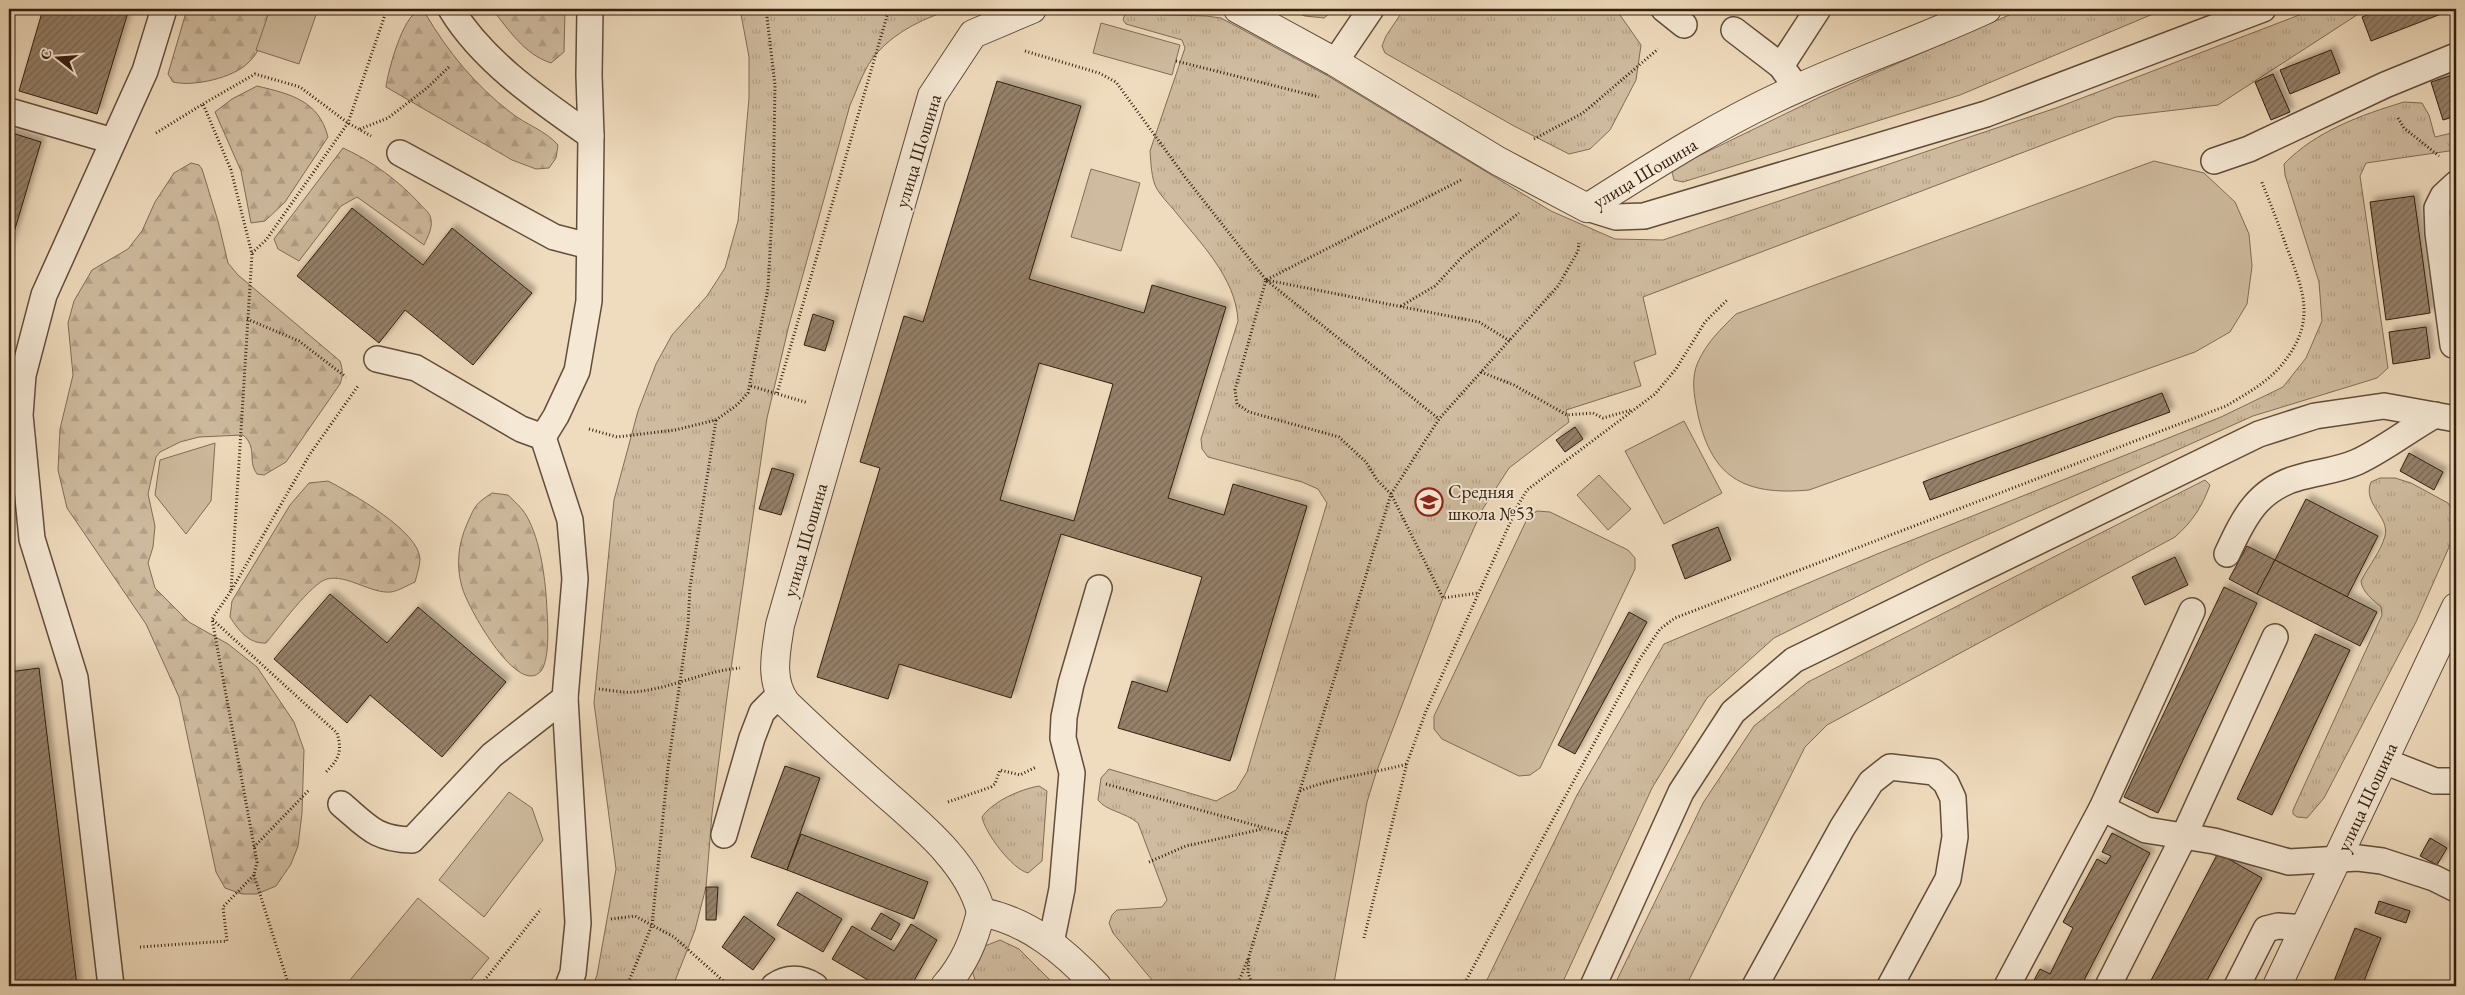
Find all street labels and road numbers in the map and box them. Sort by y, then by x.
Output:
street label: улица Шошина [889,91,947,211]
street label: улица Шошина [1588,132,1702,214]
street label: улица Шошина [777,480,833,600]
street label: улица Шошина [2331,738,2403,856]

